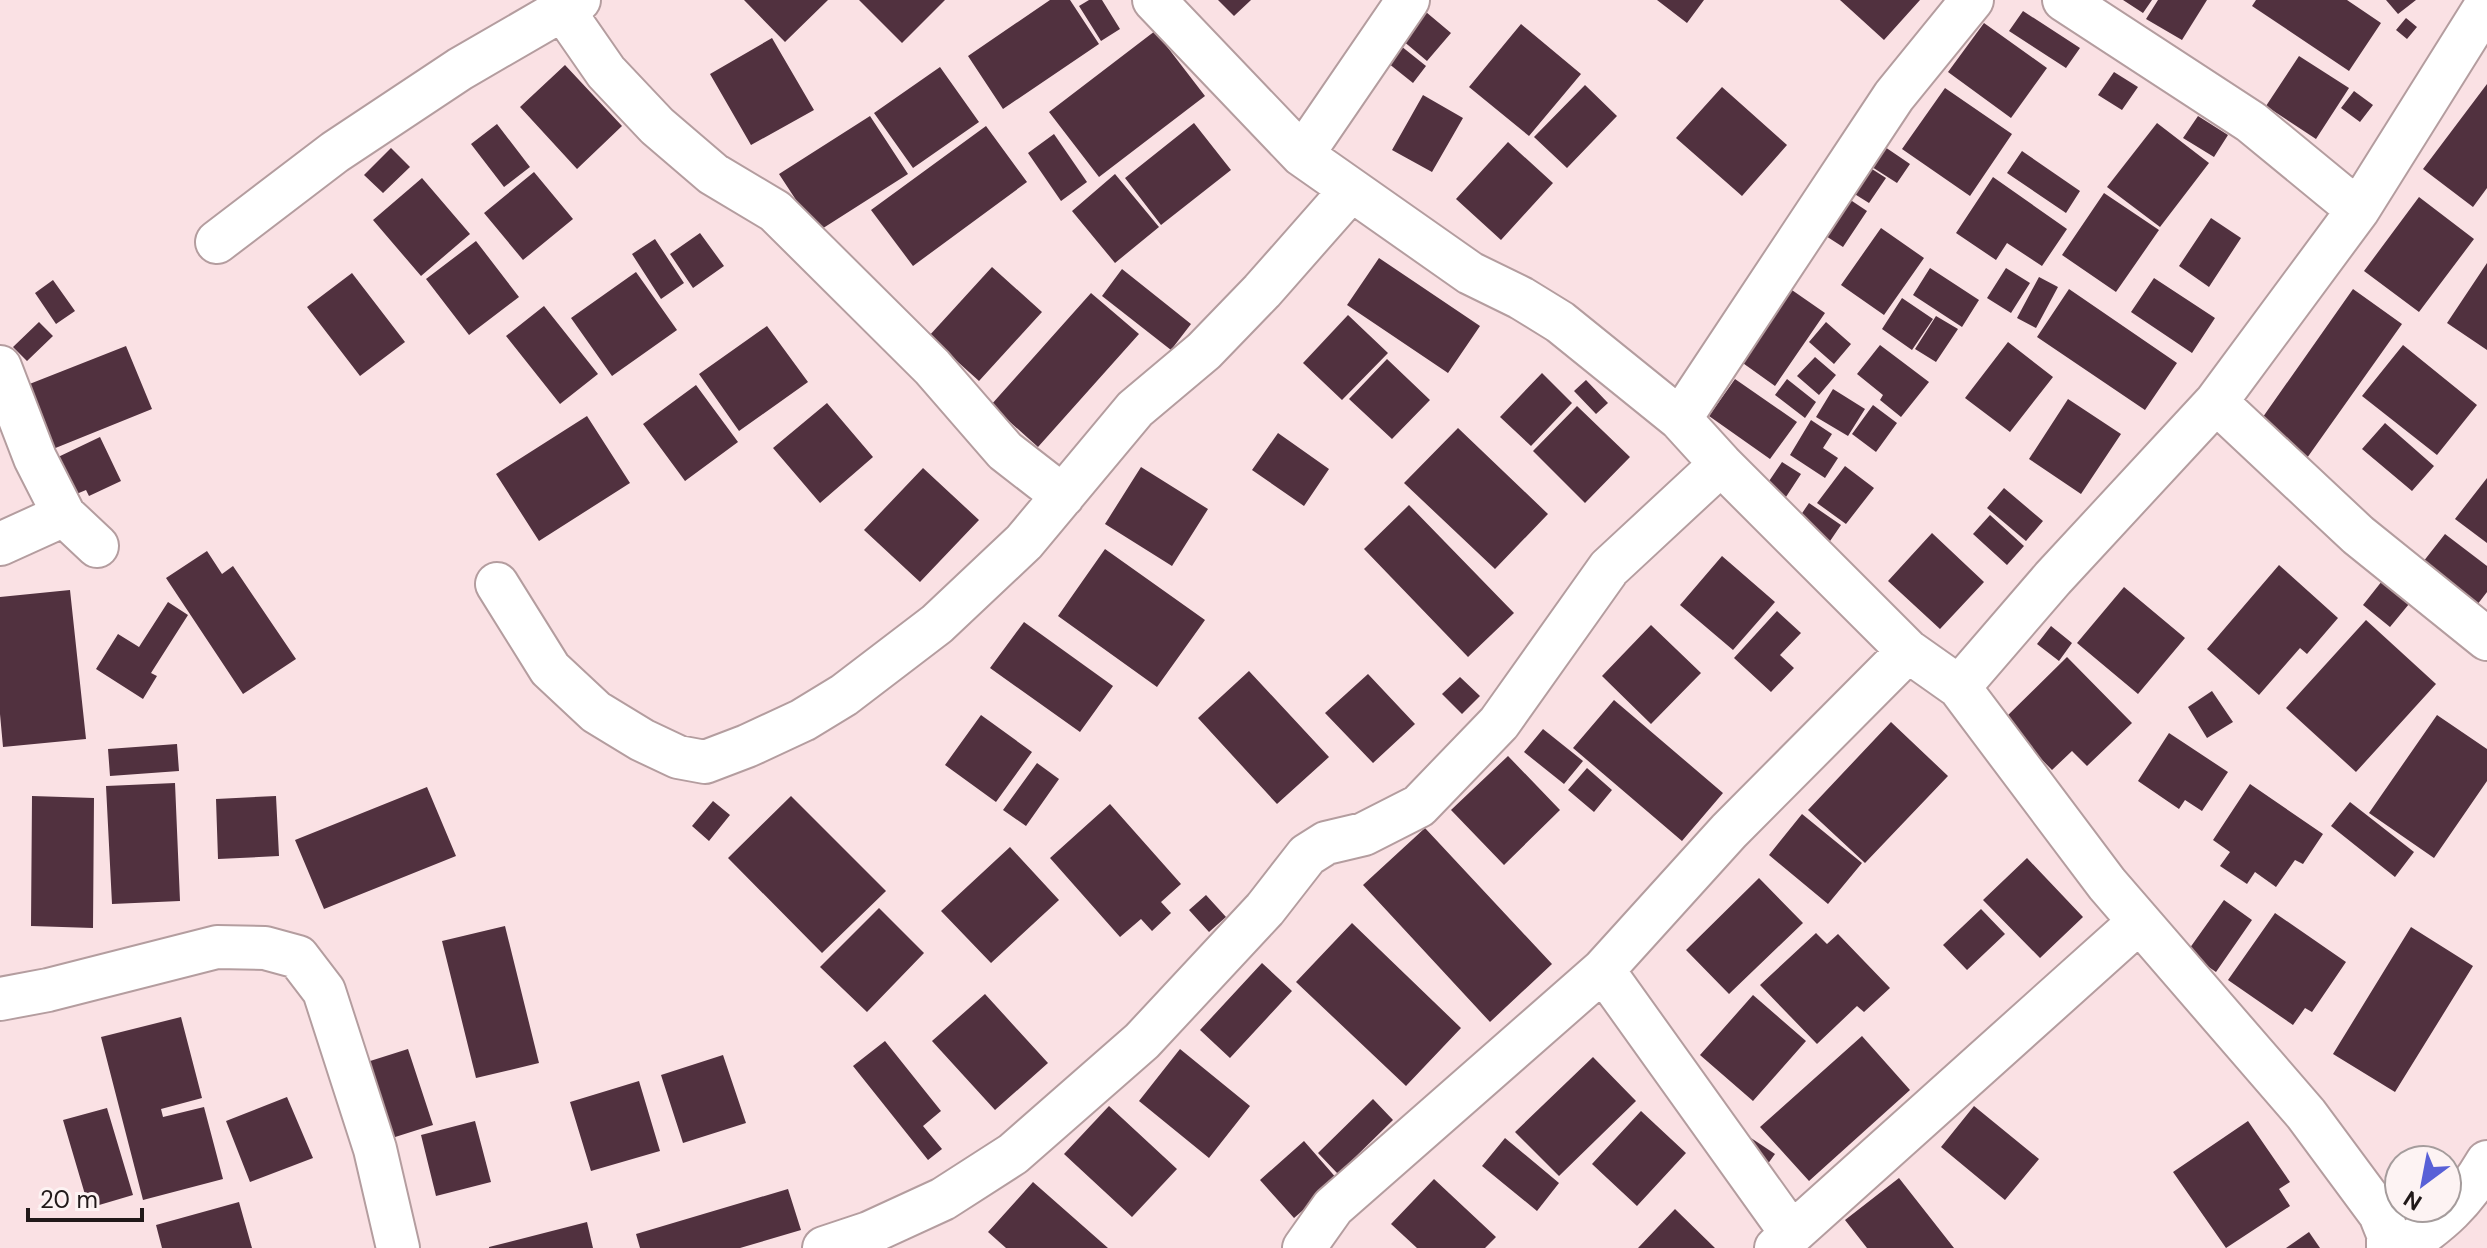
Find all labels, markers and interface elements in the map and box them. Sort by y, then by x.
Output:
north arrow [2383,1144,2463,1224]
scale bar [28,1172,142,1222]
text: 20 m [40,1184,98,1215]
text: N [2398,1184,2427,1217]

